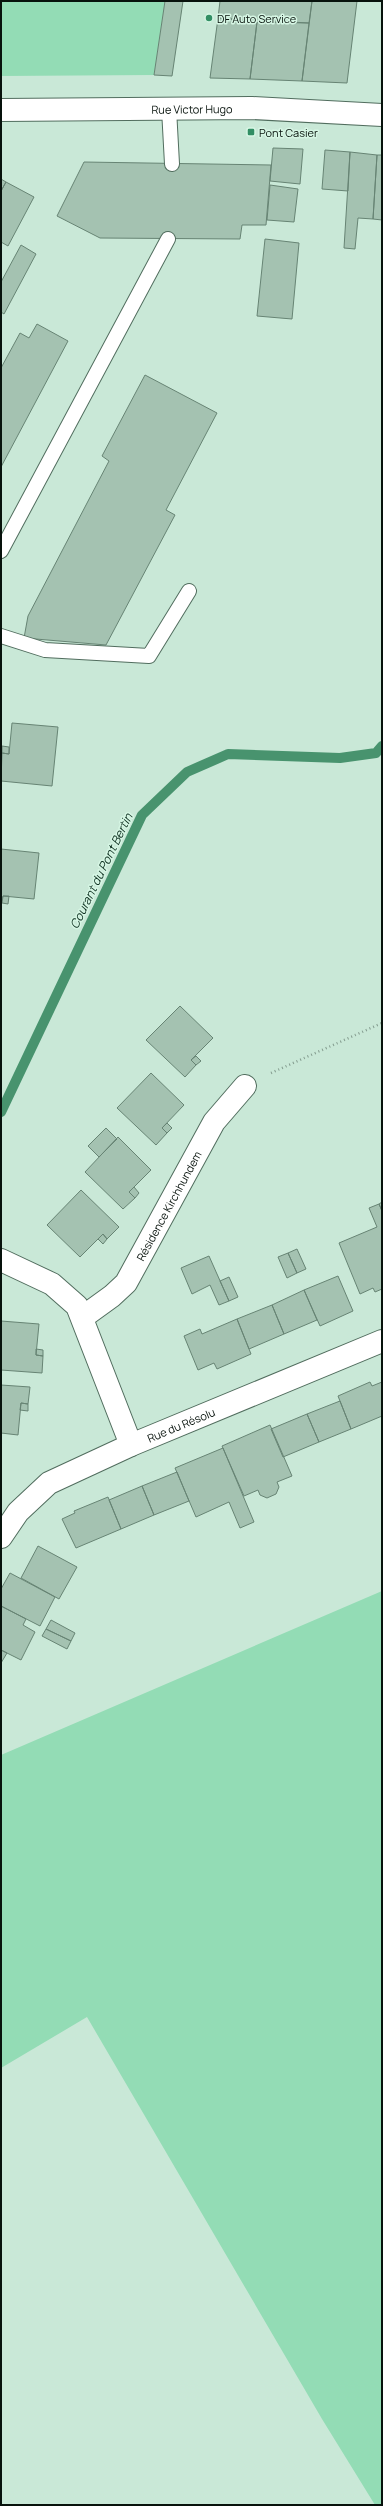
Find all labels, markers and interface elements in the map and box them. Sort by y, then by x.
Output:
place label: DF Auto Service [217,11,297,26]
marker: DF Auto Service [204,13,214,23]
street label: Rue Victor Hugo [151,101,233,116]
place label: Pont Casier [259,125,318,140]
marker: Pont Casier [246,127,256,137]
water label: Courant du Pont Bertin [66,810,137,932]
street label: Résidence Kirchhundem [132,1148,204,1263]
street label: Rue du Résolu [145,1404,217,1445]

